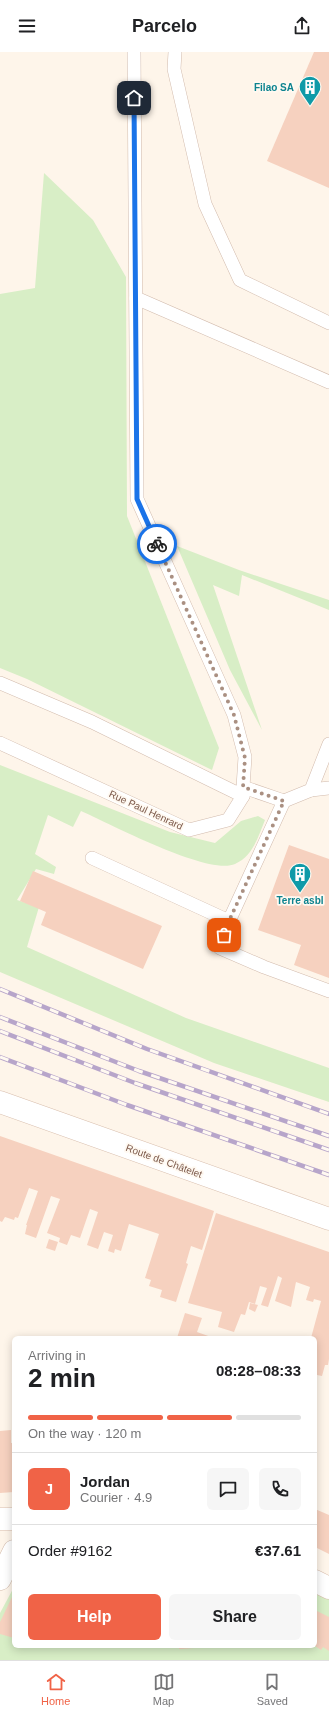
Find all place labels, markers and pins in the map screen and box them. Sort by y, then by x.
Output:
building icon: Filao SA [297,74,323,107]
pin [117,81,151,115]
place label: Filao SA [254,82,294,93]
building icon: Terre asbl [287,861,313,894]
place label: Terre asbl [276,895,324,906]
pin [207,918,241,952]

